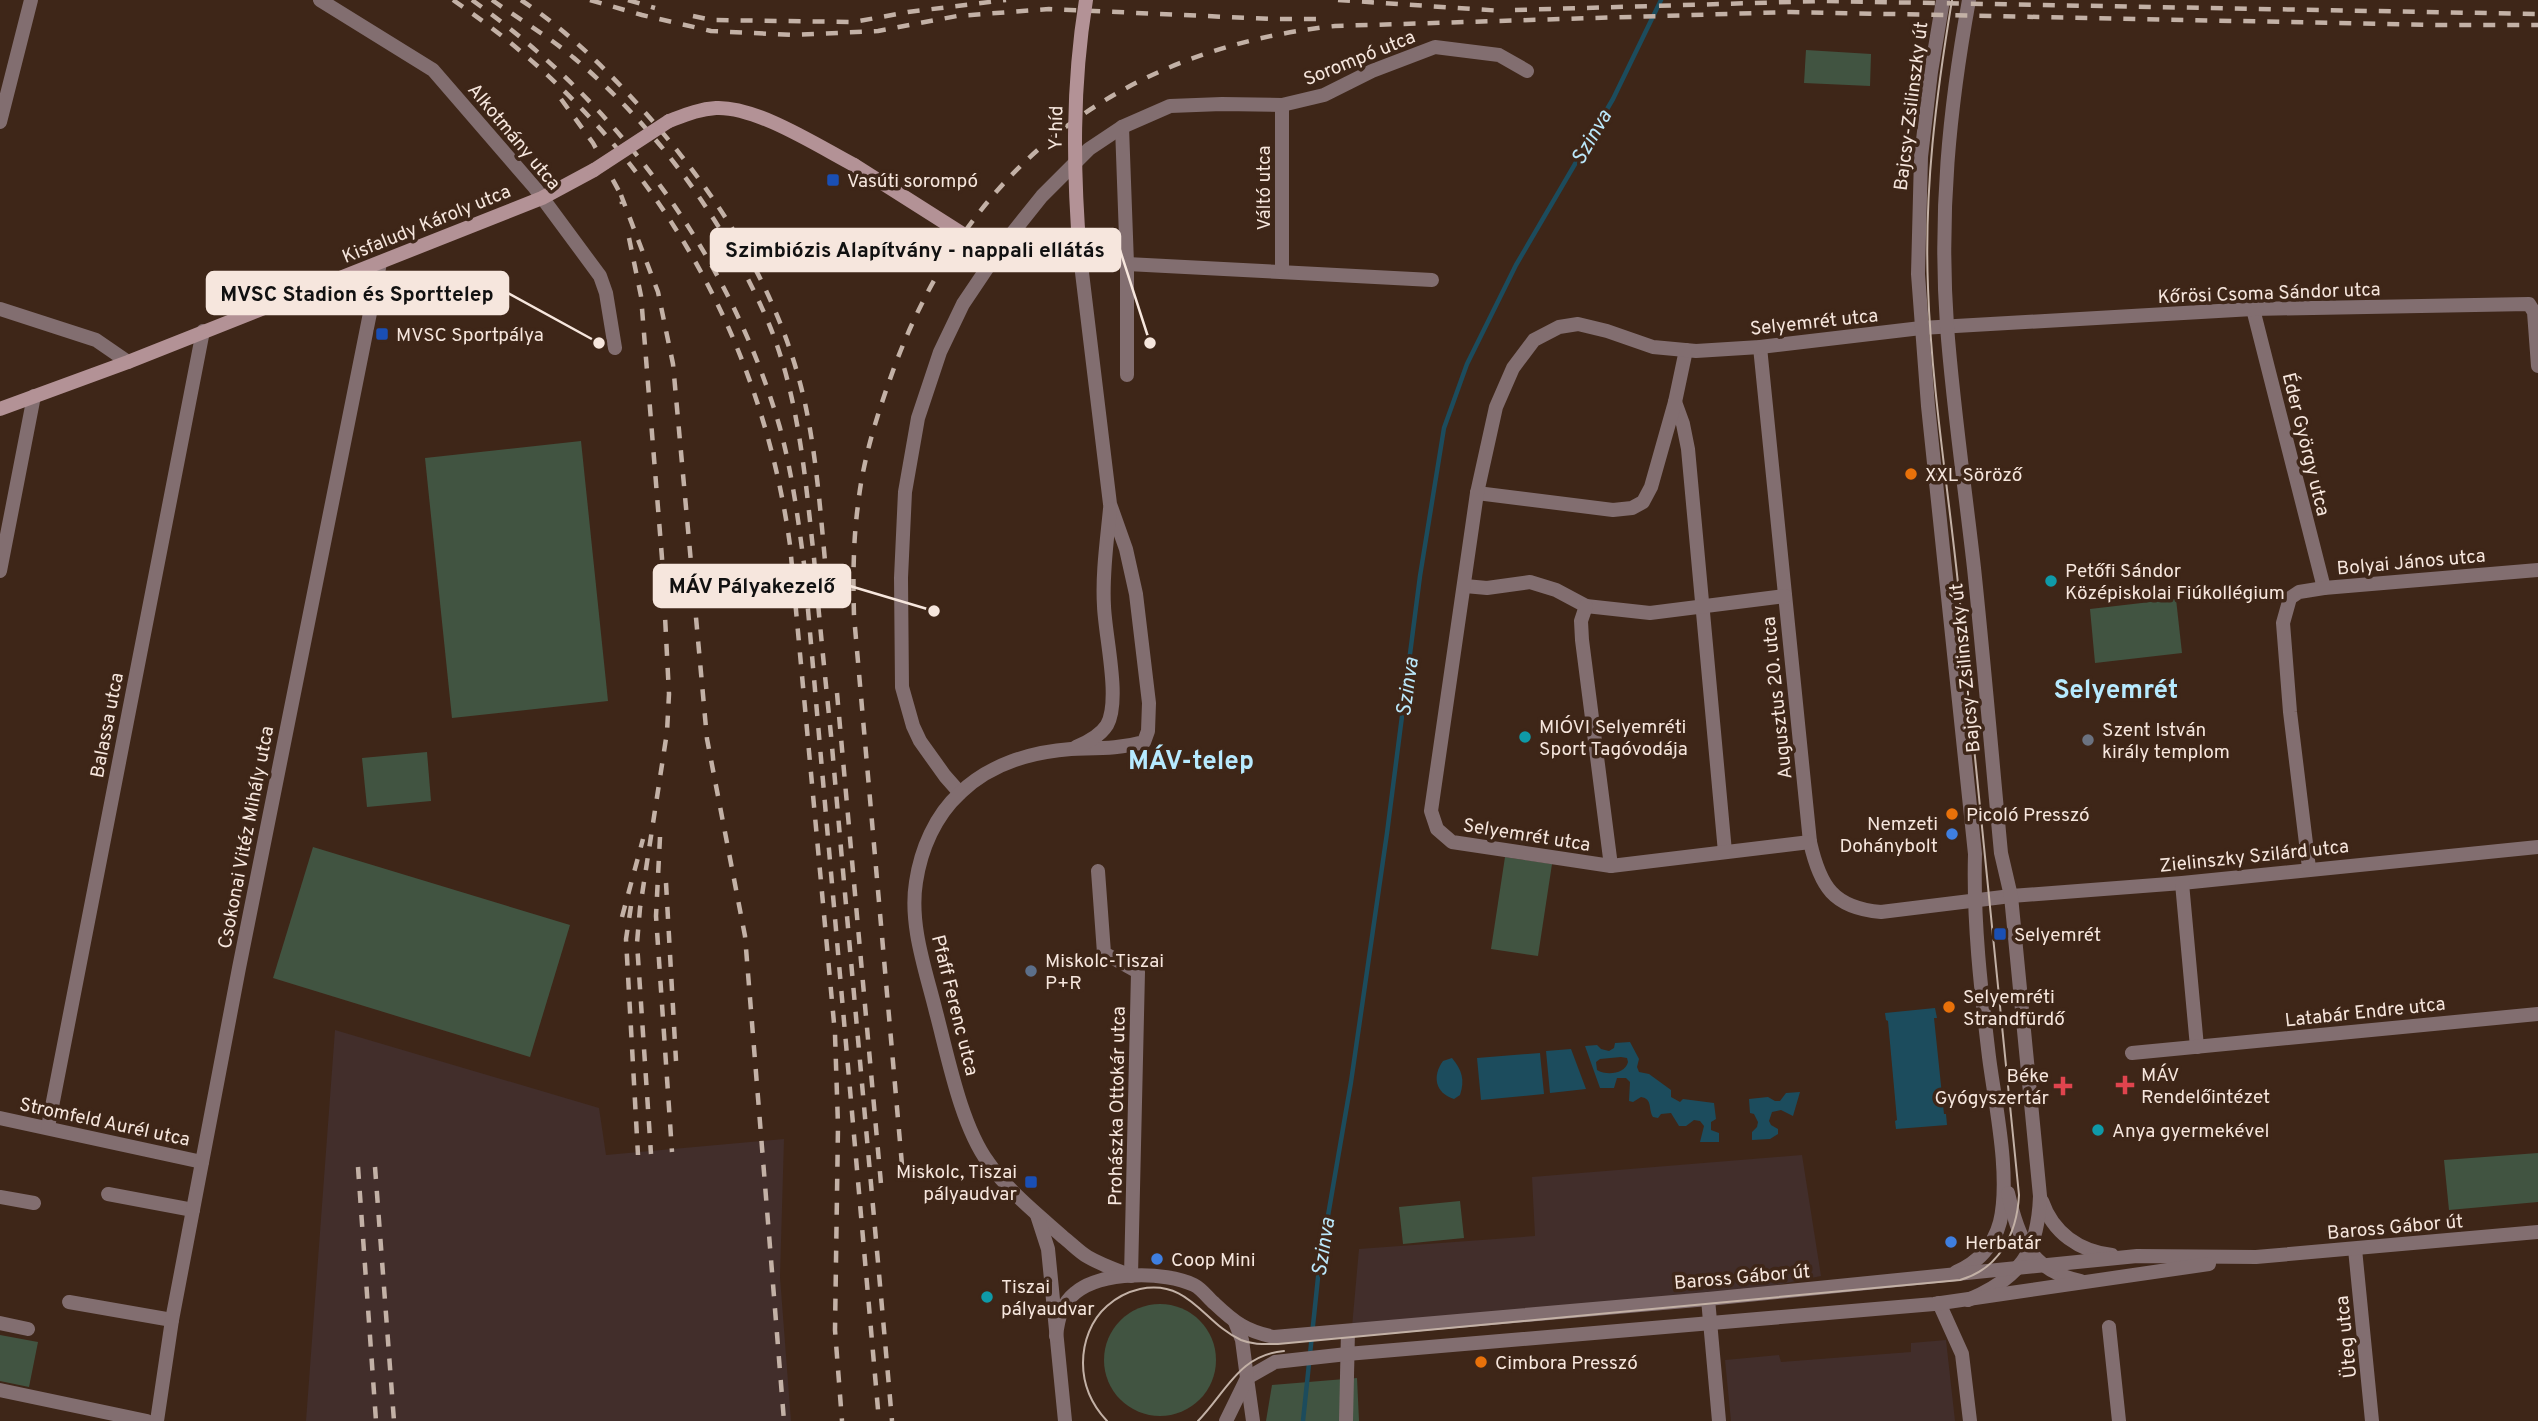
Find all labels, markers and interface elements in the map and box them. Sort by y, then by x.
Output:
street label: Bajcsy-Zsilinszky út [1890,20,1934,192]
street label: Sorompó utca [1300,26,1419,92]
street label: Alkotmány utca [462,79,565,196]
street label: Y-híd [1045,105,1069,151]
water label: Szinva [1566,105,1619,170]
street label: Váltó utca [1253,145,1277,231]
place label: Vasúti sorompó [847,170,978,194]
marker: Vasúti sorompó [825,172,841,188]
street label: Kisfaludy Károly utca [339,180,515,270]
callout: Szimbiózis Alapítvány - nappali ellátás [711,229,1120,271]
text: Szimbiózis Alapítvány - nappali ellátás [725,238,1105,265]
callout: MVSC Stadion és Sporttelep [207,272,508,314]
street label: Kőrösi Csoma Sándor utca [2157,278,2381,310]
text: MVSC Stadion és Sporttelep [220,282,494,309]
street label: Selyemrét utca [1749,304,1879,342]
place label: MVSC Sportpálya [396,324,544,348]
marker: MVSC Sportpálya [374,326,390,342]
street label: Éder György utca [2276,370,2335,519]
place label: XXL Söröző [1925,464,2024,488]
marker: XXL Söröző [1903,466,1919,482]
street label: Bolyai János utca [2336,545,2487,581]
place label: Petőfi Sándor Középiskolai Fiúkollégium [2065,560,2285,606]
callout: MÁV Pályakezelő [654,565,850,607]
text: MÁV Pályakezelő [669,573,836,601]
marker: Petőfi Sándor Középiskolai Fiúkollégium [2043,573,2059,589]
street label: Bajcsy-Zsilinszky út [1945,582,1987,754]
street label: Augusztus 20. utca [1758,615,1798,780]
water label: Szinva [1391,656,1426,718]
street label: Balassa utca [86,671,130,780]
district label: Selyemrét [2054,675,2178,708]
place label: MIÓVI Selyemréti Sport Tagóvodája [1539,715,1688,762]
place label: Szent István király templom [2102,719,2230,765]
street label: Csokonai Vitéz Mihály utca [214,724,280,951]
marker: MIÓVI Selyemréti Sport Tagóvodája [1517,729,1533,745]
marker: Szent István király templom [2080,732,2096,748]
district label: MÁV-telep [1128,744,1254,779]
place label: Picoló Presszó [1966,804,2090,828]
marker: Picoló Presszó [1944,806,1960,822]
place label: Nemzeti Dohánybolt [1839,813,1938,859]
street label: Selyemrét utca [1461,814,1592,858]
marker: Nemzeti Dohánybolt [1944,826,1960,842]
street label: Zielinszky Szilárd utca [2158,835,2350,879]
place label: Selyemrét [2014,924,2101,948]
marker: Selyemrét [1992,926,2008,942]
street label: Pfaff Ferenc utca [925,933,983,1078]
place label: Miskolc-Tiszai P+R [1045,950,1164,996]
marker: Miskolc-Tiszai P+R [1023,963,1039,979]
place label: Selyemréti Strandfürdő [1963,986,2066,1032]
street label: Latabár Endre utca [2284,993,2447,1033]
marker: Selyemréti Strandfürdő [1941,999,1957,1015]
street label: Prohászka Ottokár utca [1104,1006,1132,1206]
place label: MÁV Rendelőintézet [2141,1063,2270,1110]
place label: Béke Gyógyszertár [1934,1065,2050,1111]
marker: MÁV Rendelőintézet [2115,1075,2135,1095]
marker: Béke Gyógyszertár [2055,1078,2071,1094]
street label: Stromfeld Aurél utca [17,1093,192,1153]
place label: Anya gyermekével [2112,1120,2269,1144]
marker: Anya gyermekével [2090,1122,2106,1138]
place label: Miskolc, Tiszai pályaudvar [896,1161,1018,1207]
marker: Miskolc, Tiszai pályaudvar [1023,1174,1039,1190]
street label: Baross Gábor út [2326,1210,2464,1246]
water label: Szinva [1307,1216,1342,1279]
place label: Herbatár [1965,1232,2042,1256]
marker: Herbatár [1943,1234,1959,1250]
place label: Coop Mini [1171,1249,1256,1273]
marker: Coop Mini [1149,1251,1165,1267]
street label: Baross Gábor út [1673,1260,1811,1296]
place label: Tiszai pályaudvar [1001,1276,1095,1322]
marker: Tiszai pályaudvar [979,1289,995,1305]
street label: Üteg utca [2330,1294,2363,1379]
place label: Cimbora Presszó [1495,1352,1638,1376]
marker: Cimbora Presszó [1473,1354,1489,1370]

